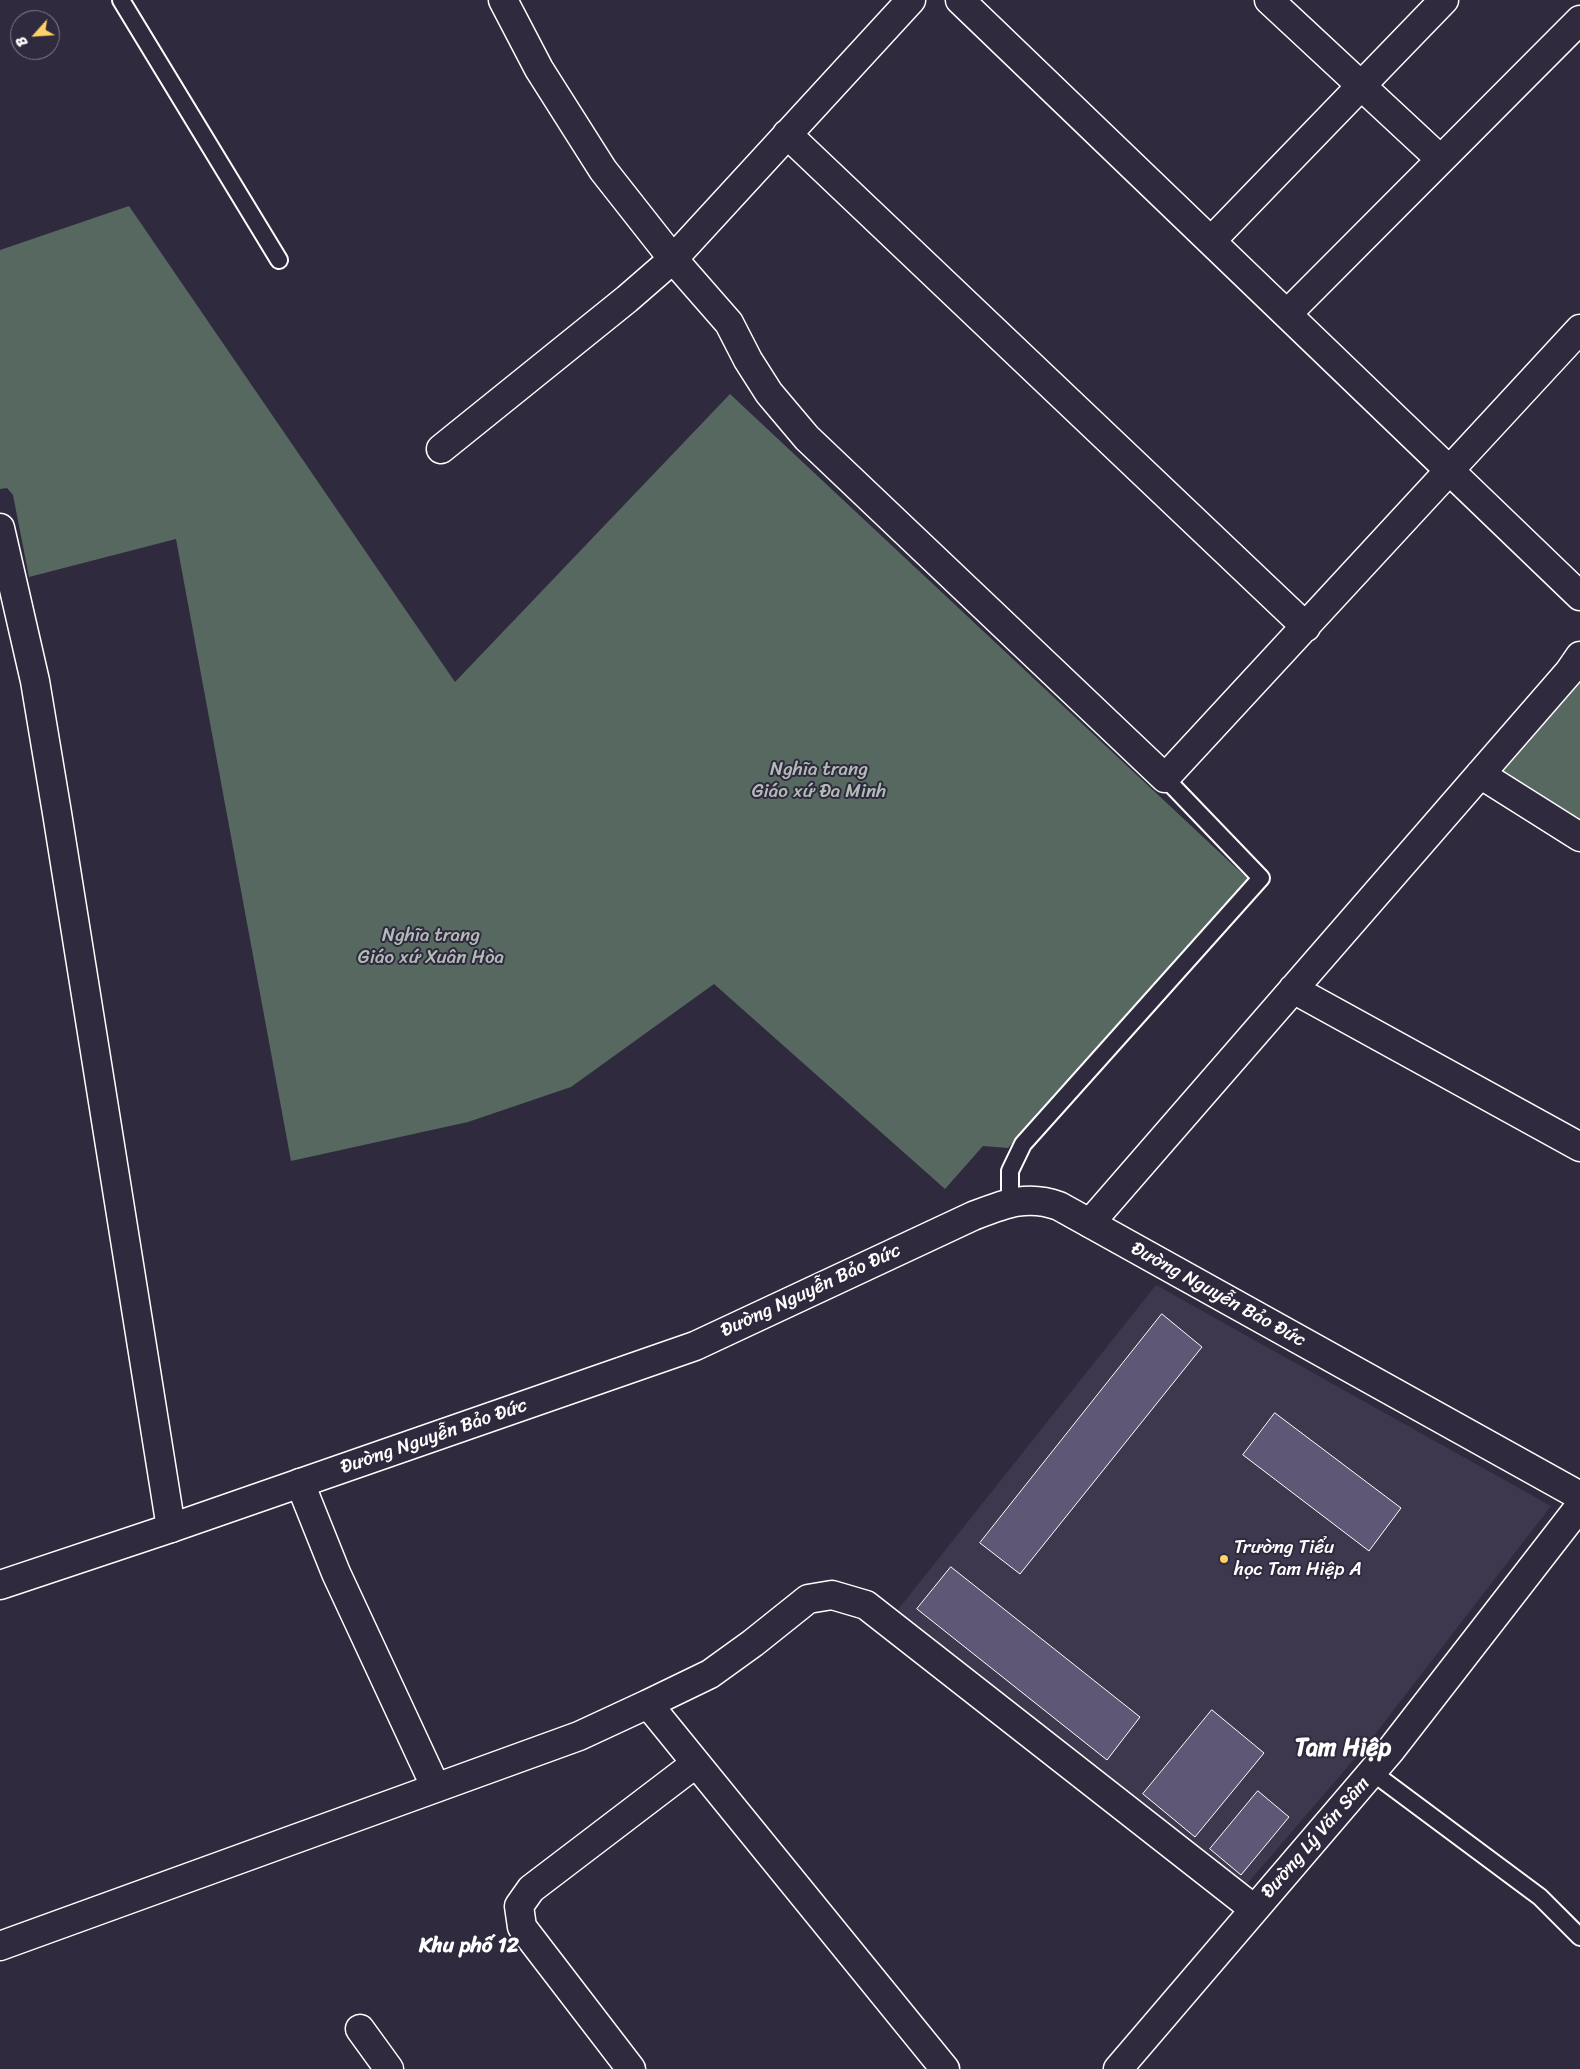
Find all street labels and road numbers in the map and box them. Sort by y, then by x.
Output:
street label: Đường Nguyễn Bảo Đức [1127,1238,1309,1352]
street label: Đường Nguyễn Bảo Đức [717,1239,905,1343]
street label: Đường Nguyễn Bảo Đức [338,1394,530,1480]
street label: Đường Lý Văn Sâm [1257,1773,1375,1903]

